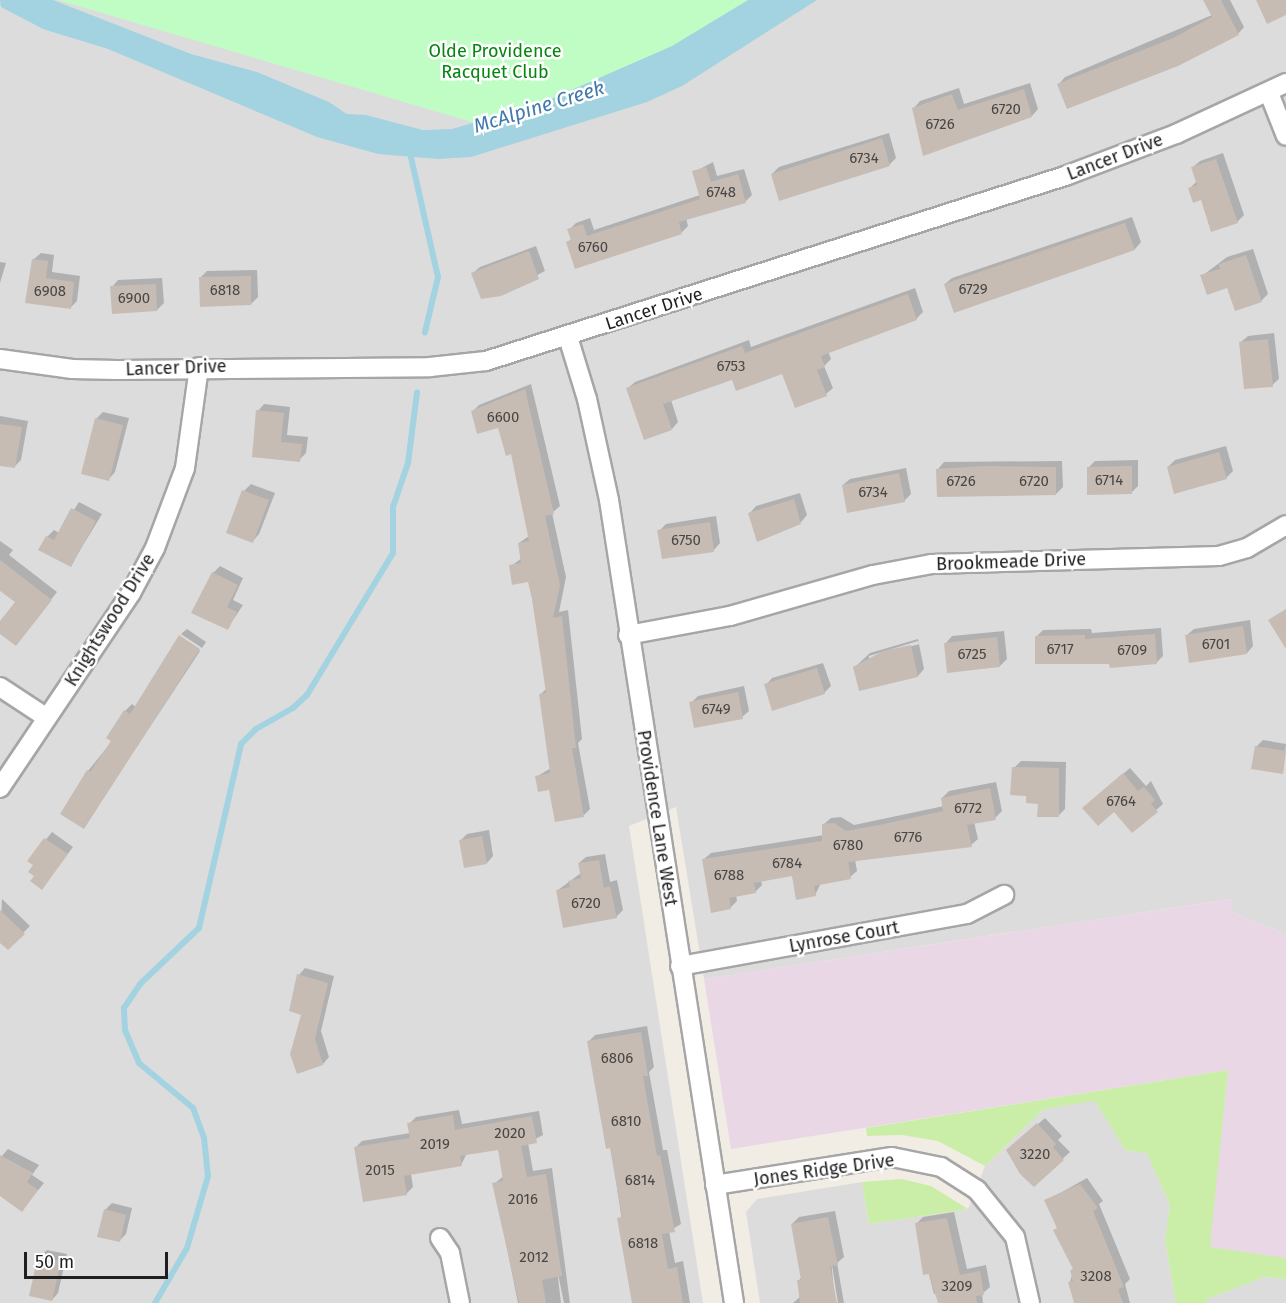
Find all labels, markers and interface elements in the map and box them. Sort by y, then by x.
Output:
park label: Olde Providence Racquet Club [428,41,562,84]
water label: McAlpine Creek [471,76,607,138]
house number: 6720 [991,101,1021,119]
house number: 6726 [925,116,955,134]
street label: Lancer Drive [1064,129,1166,185]
house number: 6734 [849,150,879,168]
house number: 6748 [706,184,736,202]
house number: 6760 [578,239,608,257]
house number: 6729 [958,281,988,299]
house number: 6818 [210,282,240,300]
house number: 6908 [34,283,66,301]
street label: Lancer Drive [603,283,705,335]
house number: 6900 [118,290,150,308]
street label: Lancer Drive [125,355,227,381]
house number: 6753 [717,358,745,376]
house number: 6600 [487,409,519,427]
house number: 6714 [1095,472,1123,490]
house number: 6726 [946,473,976,491]
house number: 6720 [1019,473,1049,491]
house number: 6734 [858,484,888,502]
house number: 6750 [671,532,701,550]
street label: Brookmeade Drive [936,549,1086,575]
street label: Knightswood Drive [60,550,160,690]
house number: 6701 [1202,636,1230,654]
house number: 6717 [1046,641,1074,659]
house number: 6709 [1117,642,1147,660]
house number: 6725 [958,646,986,664]
house number: 6749 [701,701,731,719]
street label: Providence Lane West [632,728,682,908]
house number: 6764 [1106,793,1136,811]
house number: 6772 [954,800,982,818]
house number: 6776 [894,829,922,847]
house number: 6780 [833,837,863,855]
house number: 6784 [772,855,802,873]
house number: 6788 [714,867,744,885]
house number: 6720 [571,895,601,913]
street label: Lynrose Court [787,917,901,957]
house number: 6806 [601,1050,633,1068]
house number: 6810 [611,1113,641,1131]
house number: 2020 [494,1125,526,1143]
house number: 2019 [420,1136,450,1154]
house number: 3220 [1020,1146,1050,1164]
street label: Jones Ridge Drive [752,1149,896,1191]
house number: 2015 [365,1162,395,1180]
house number: 6814 [625,1172,655,1190]
house number: 2016 [508,1191,538,1209]
house number: 6818 [628,1235,658,1253]
scale bar [27,1240,171,1278]
house number: 2012 [519,1249,549,1267]
text: 50 m [35,1251,74,1273]
house number: 3208 [1080,1268,1112,1286]
house number: 3209 [942,1278,972,1296]

